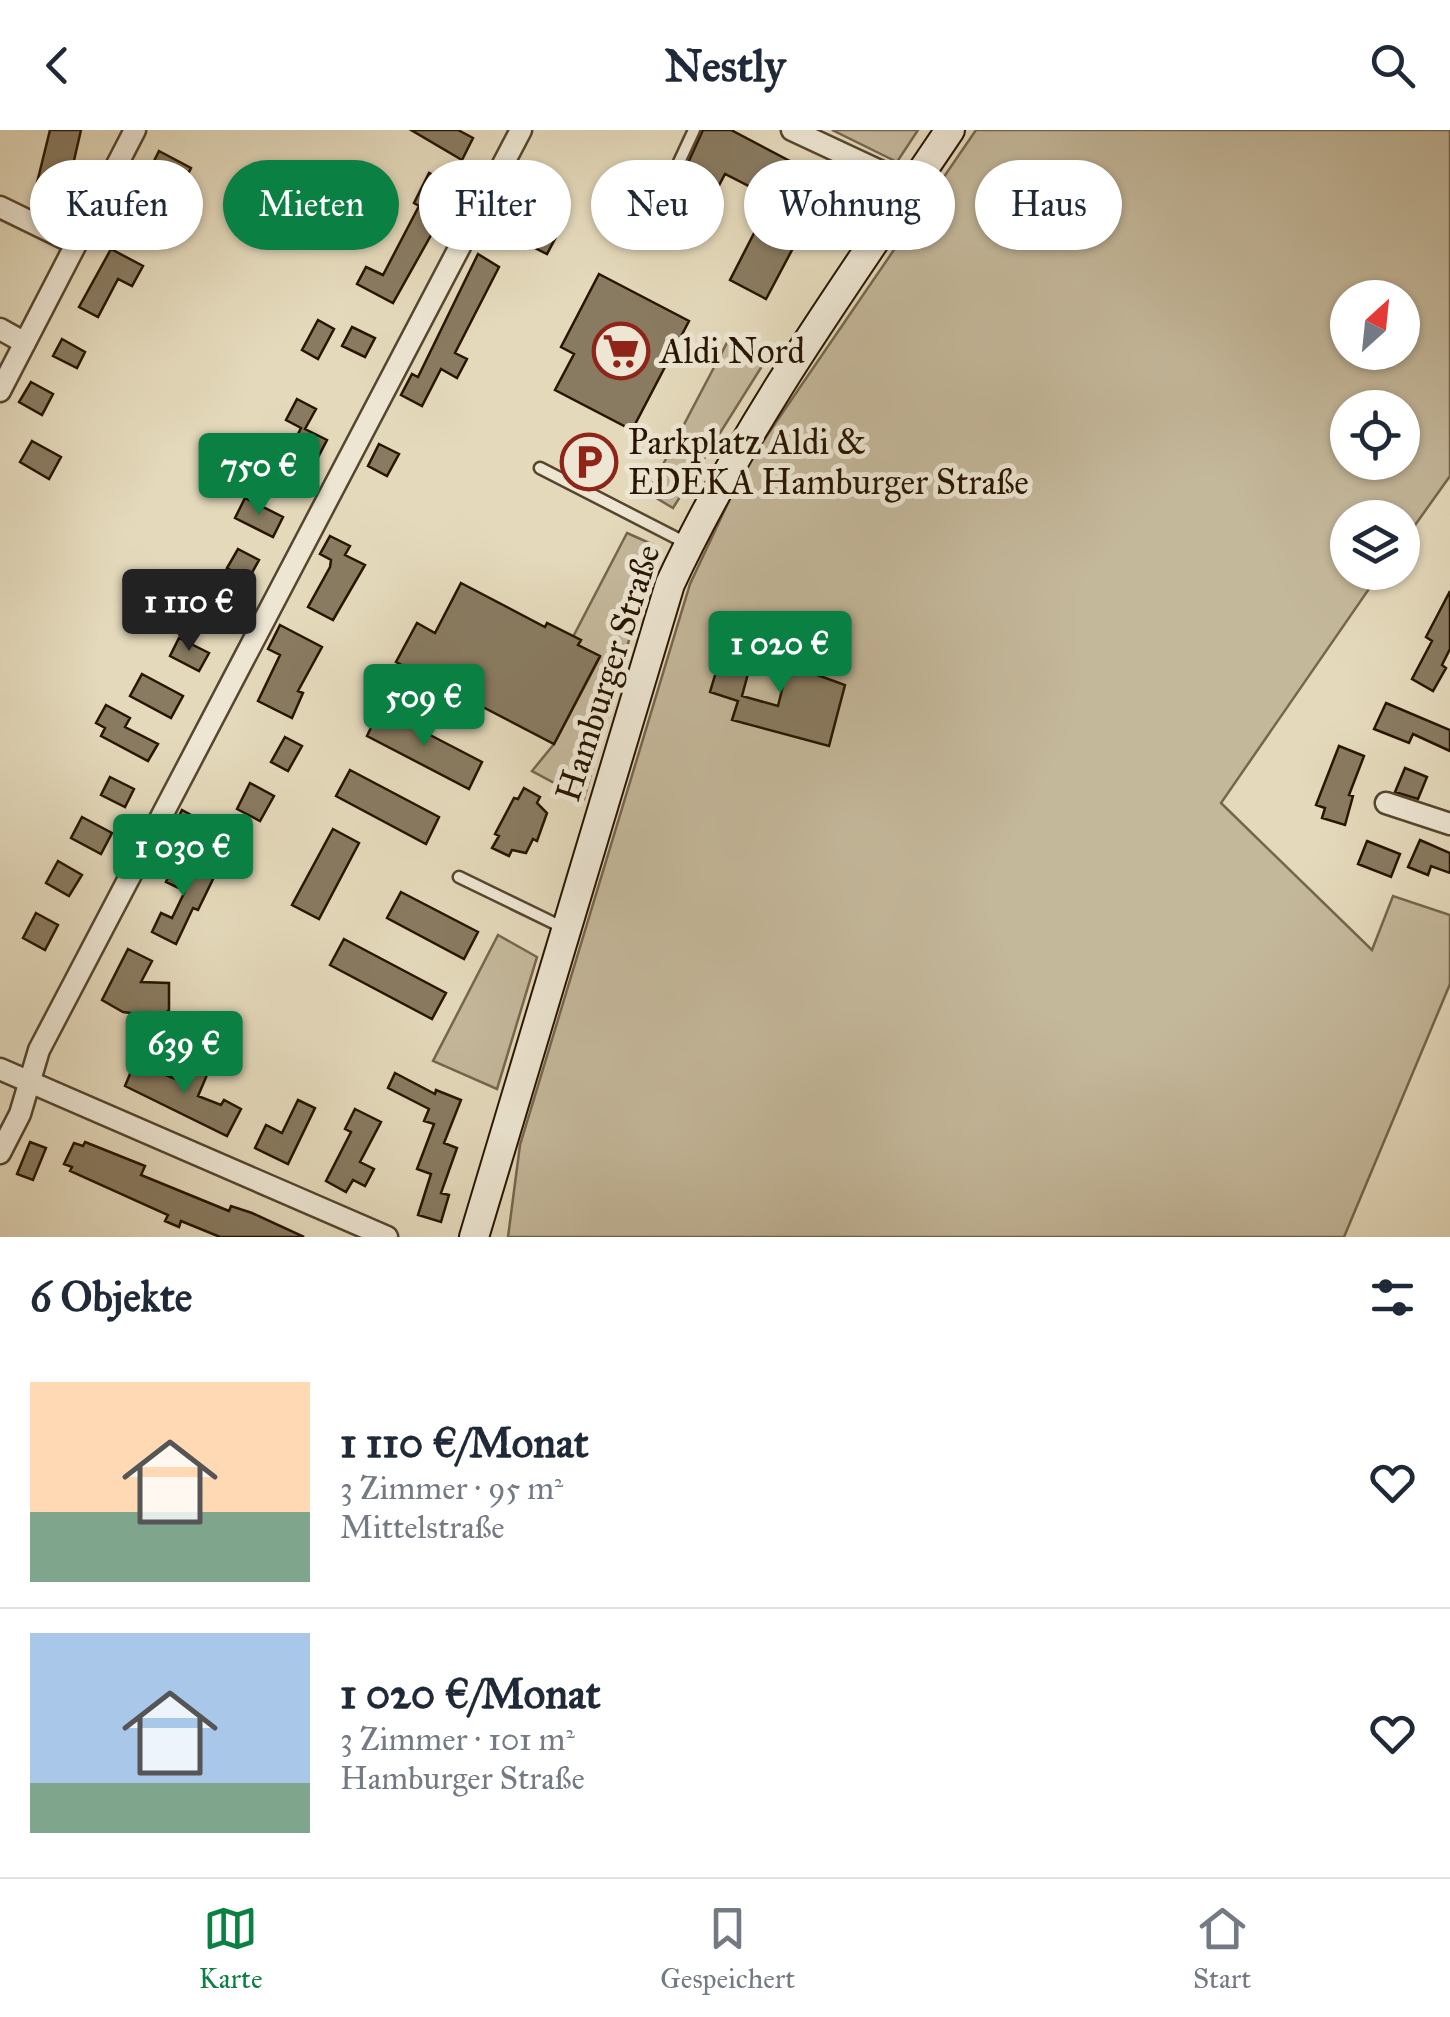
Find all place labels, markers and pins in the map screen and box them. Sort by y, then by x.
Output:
supermarket icon: Aldi Nord [591,321,651,381]
place label: Aldi Nord [658,330,805,373]
place label: Parkplatz Aldi & EDEKA Hamburger Straße [628,421,1029,504]
parking icon: Parkplatz Aldi & EDEKA Hamburger Straße [559,432,619,492]
pin: 750 € [189,433,329,518]
pin: 1 110 € [97,569,281,654]
pin: 1 020 € [688,611,872,696]
pin: 509 € [354,664,494,749]
pin: 1 030 € [91,814,275,899]
pin: 639 € [114,1011,254,1096]

